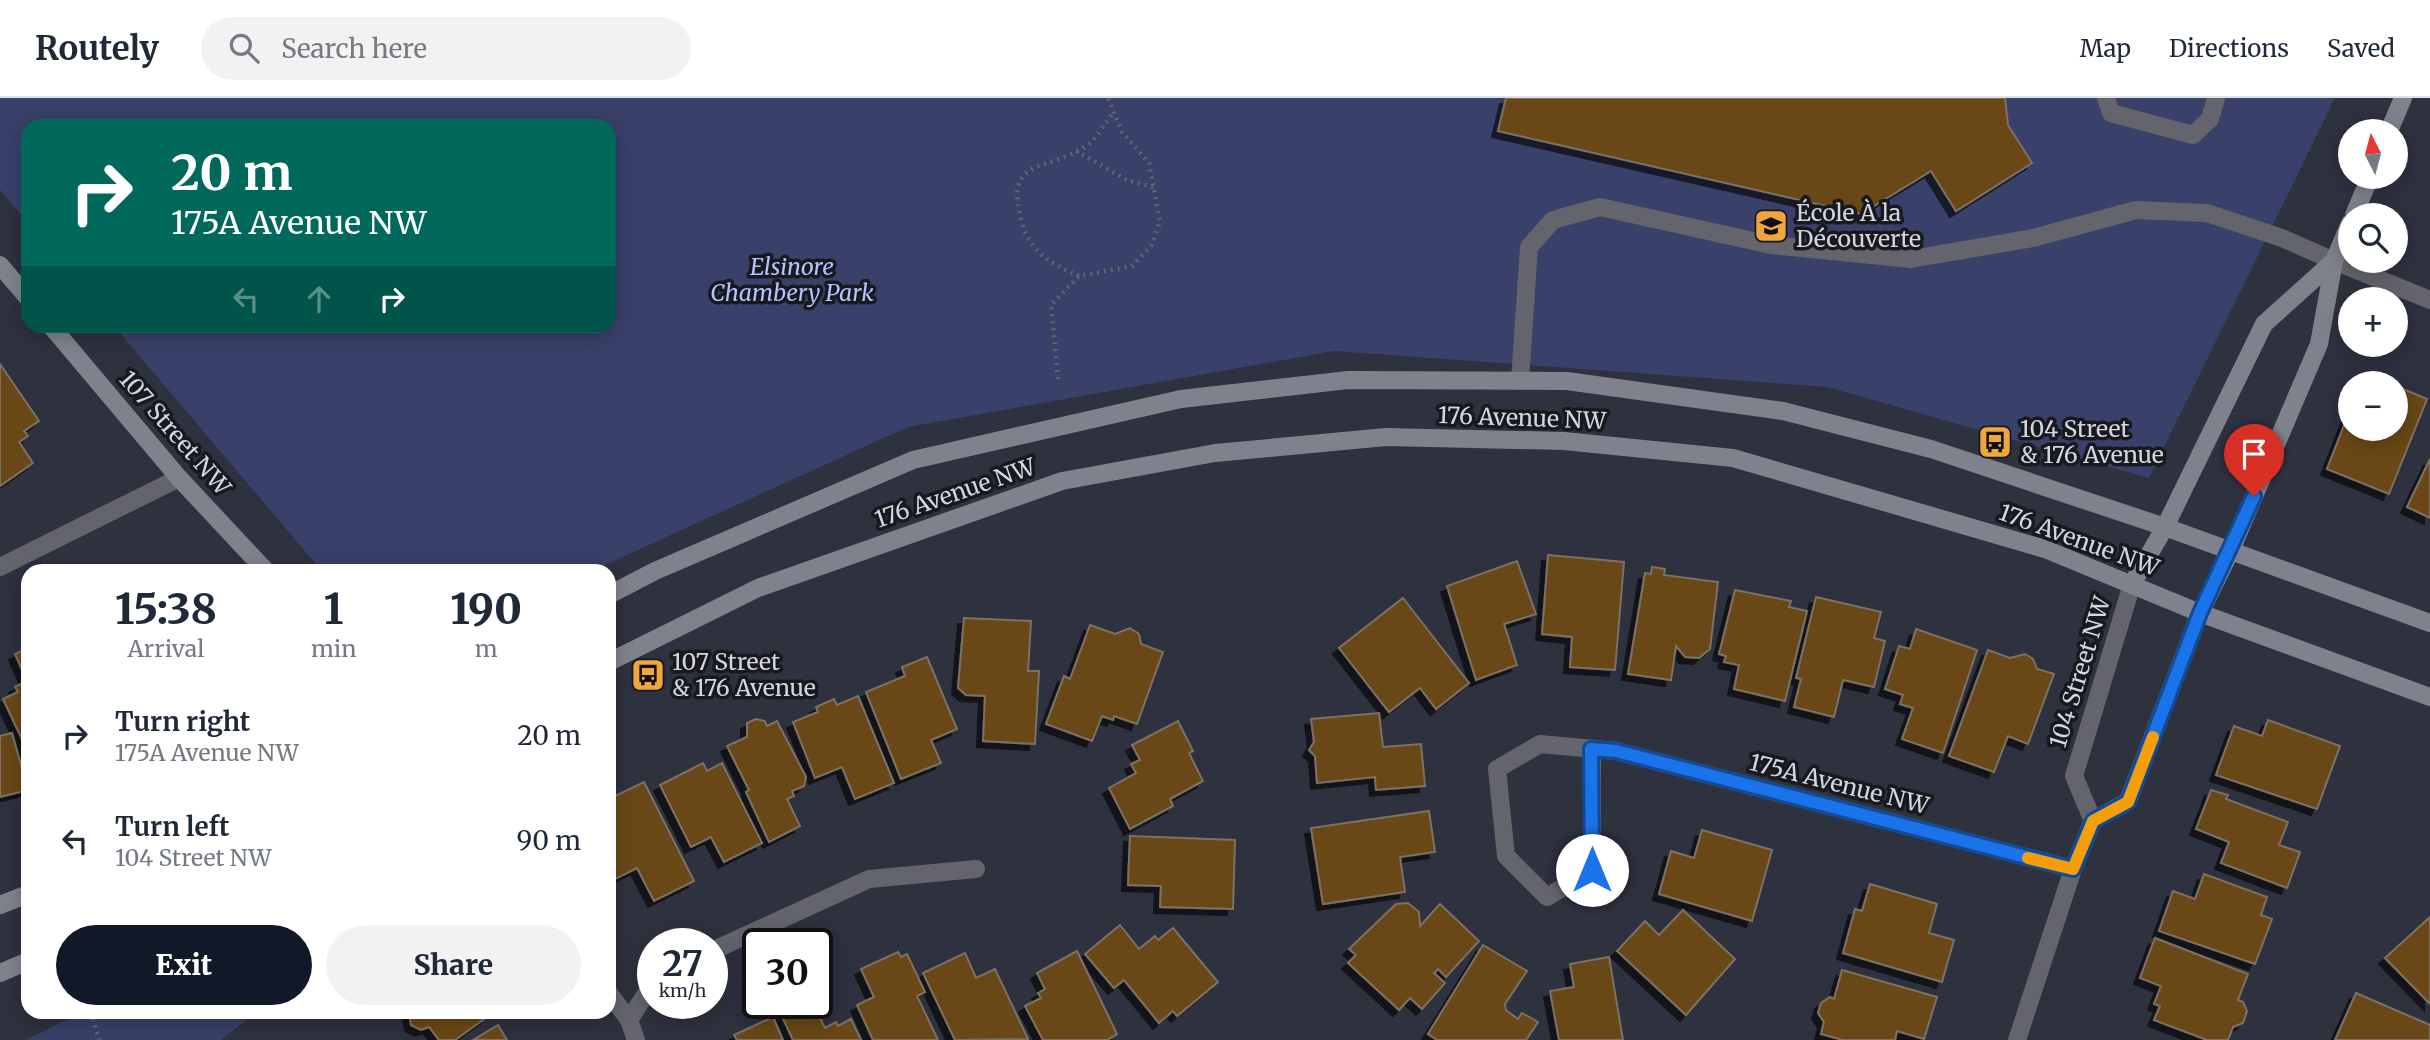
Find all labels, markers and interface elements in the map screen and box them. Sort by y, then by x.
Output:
search box [201,17,691,80]
text: Routely [35,28,159,69]
icon: search [225,29,263,67]
text: Search here [281,32,427,65]
text: Map [2080,33,2131,64]
text: Directions [2169,33,2289,64]
text: Saved [2327,33,2395,64]
north arrow [2338,119,2408,189]
map controls [2338,119,2408,441]
text: 20 m [171,142,292,203]
icon: right [56,147,147,238]
place label: École À la Découverte [1796,198,1921,253]
text: 175A Avenue NW [171,203,426,243]
button: search [2338,203,2408,273]
school or university icon: École À la Découverte [1752,207,1790,245]
park label: Elsinore Chambery Park [710,252,874,307]
icon: left [227,280,265,318]
icon: ahead [300,280,338,318]
icon: right [373,280,411,318]
button: + [2338,287,2408,357]
street label: 107 Street NW [114,365,238,502]
button: − [2338,371,2408,441]
street label: 176 Avenue NW [1438,400,1608,435]
place label: 104 Street & 176 Avenue [2020,414,2164,469]
bus stop icon: 104 Street & 176 Avenue [1976,423,2014,461]
pin [2224,424,2284,496]
icon: arrive [2235,435,2273,473]
street label: 176 Avenue NW [871,451,1040,534]
street label: 176 Avenue NW [1995,497,2164,582]
text: 15:38 [115,583,217,635]
text: 1 [324,583,343,635]
text: 190 [450,583,522,635]
street label: 104 Street NW [2043,592,2117,751]
text: Arrival [128,634,204,663]
text: min [311,634,356,663]
text: m [475,634,498,663]
place label: 107 Street & 176 Avenue [672,647,816,702]
bus stop icon: 107 Street & 176 Avenue [629,656,667,694]
text: Turn right [115,705,250,738]
icon: right [56,717,94,755]
text: 20 m [517,719,581,752]
text: 175A Avenue NW [115,738,299,767]
street label: 175A Avenue NW [1747,747,1933,820]
text: Turn left [115,810,229,843]
icon: left [56,822,94,860]
text: 90 m [517,824,581,857]
position arrow [1555,833,1629,907]
text: 104 Street NW [115,843,271,872]
button: Exit [56,925,312,1005]
button: Share [326,925,581,1005]
speed limit sign: 30 [742,928,833,1019]
text: 27 [662,942,703,986]
text: km/h [659,979,706,1002]

